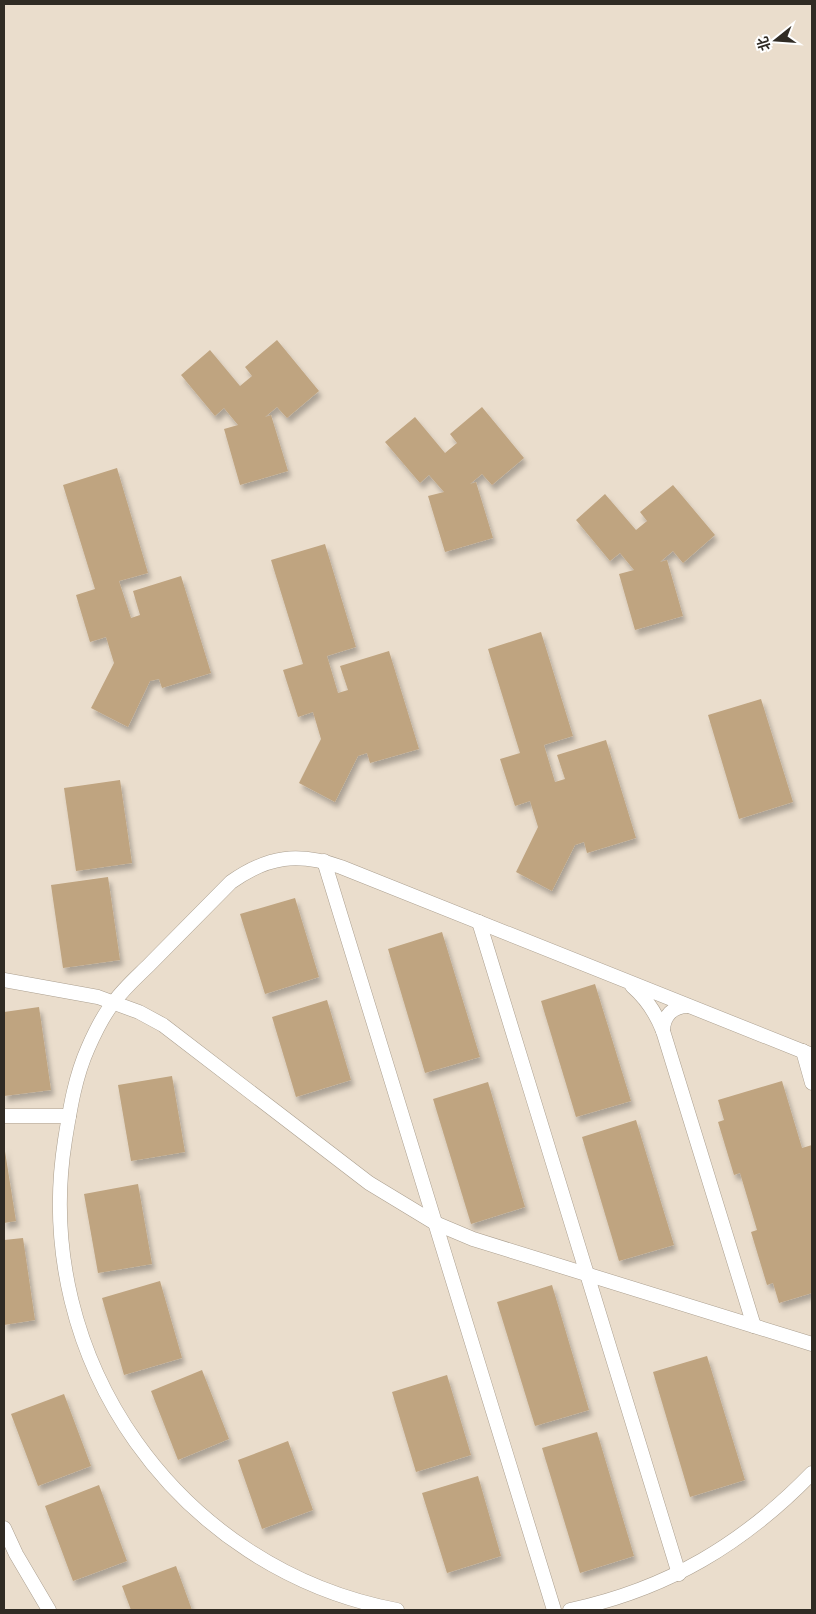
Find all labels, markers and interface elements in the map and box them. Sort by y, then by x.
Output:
north arrow [751,15,801,65]
text: 北 [754,35,773,53]

